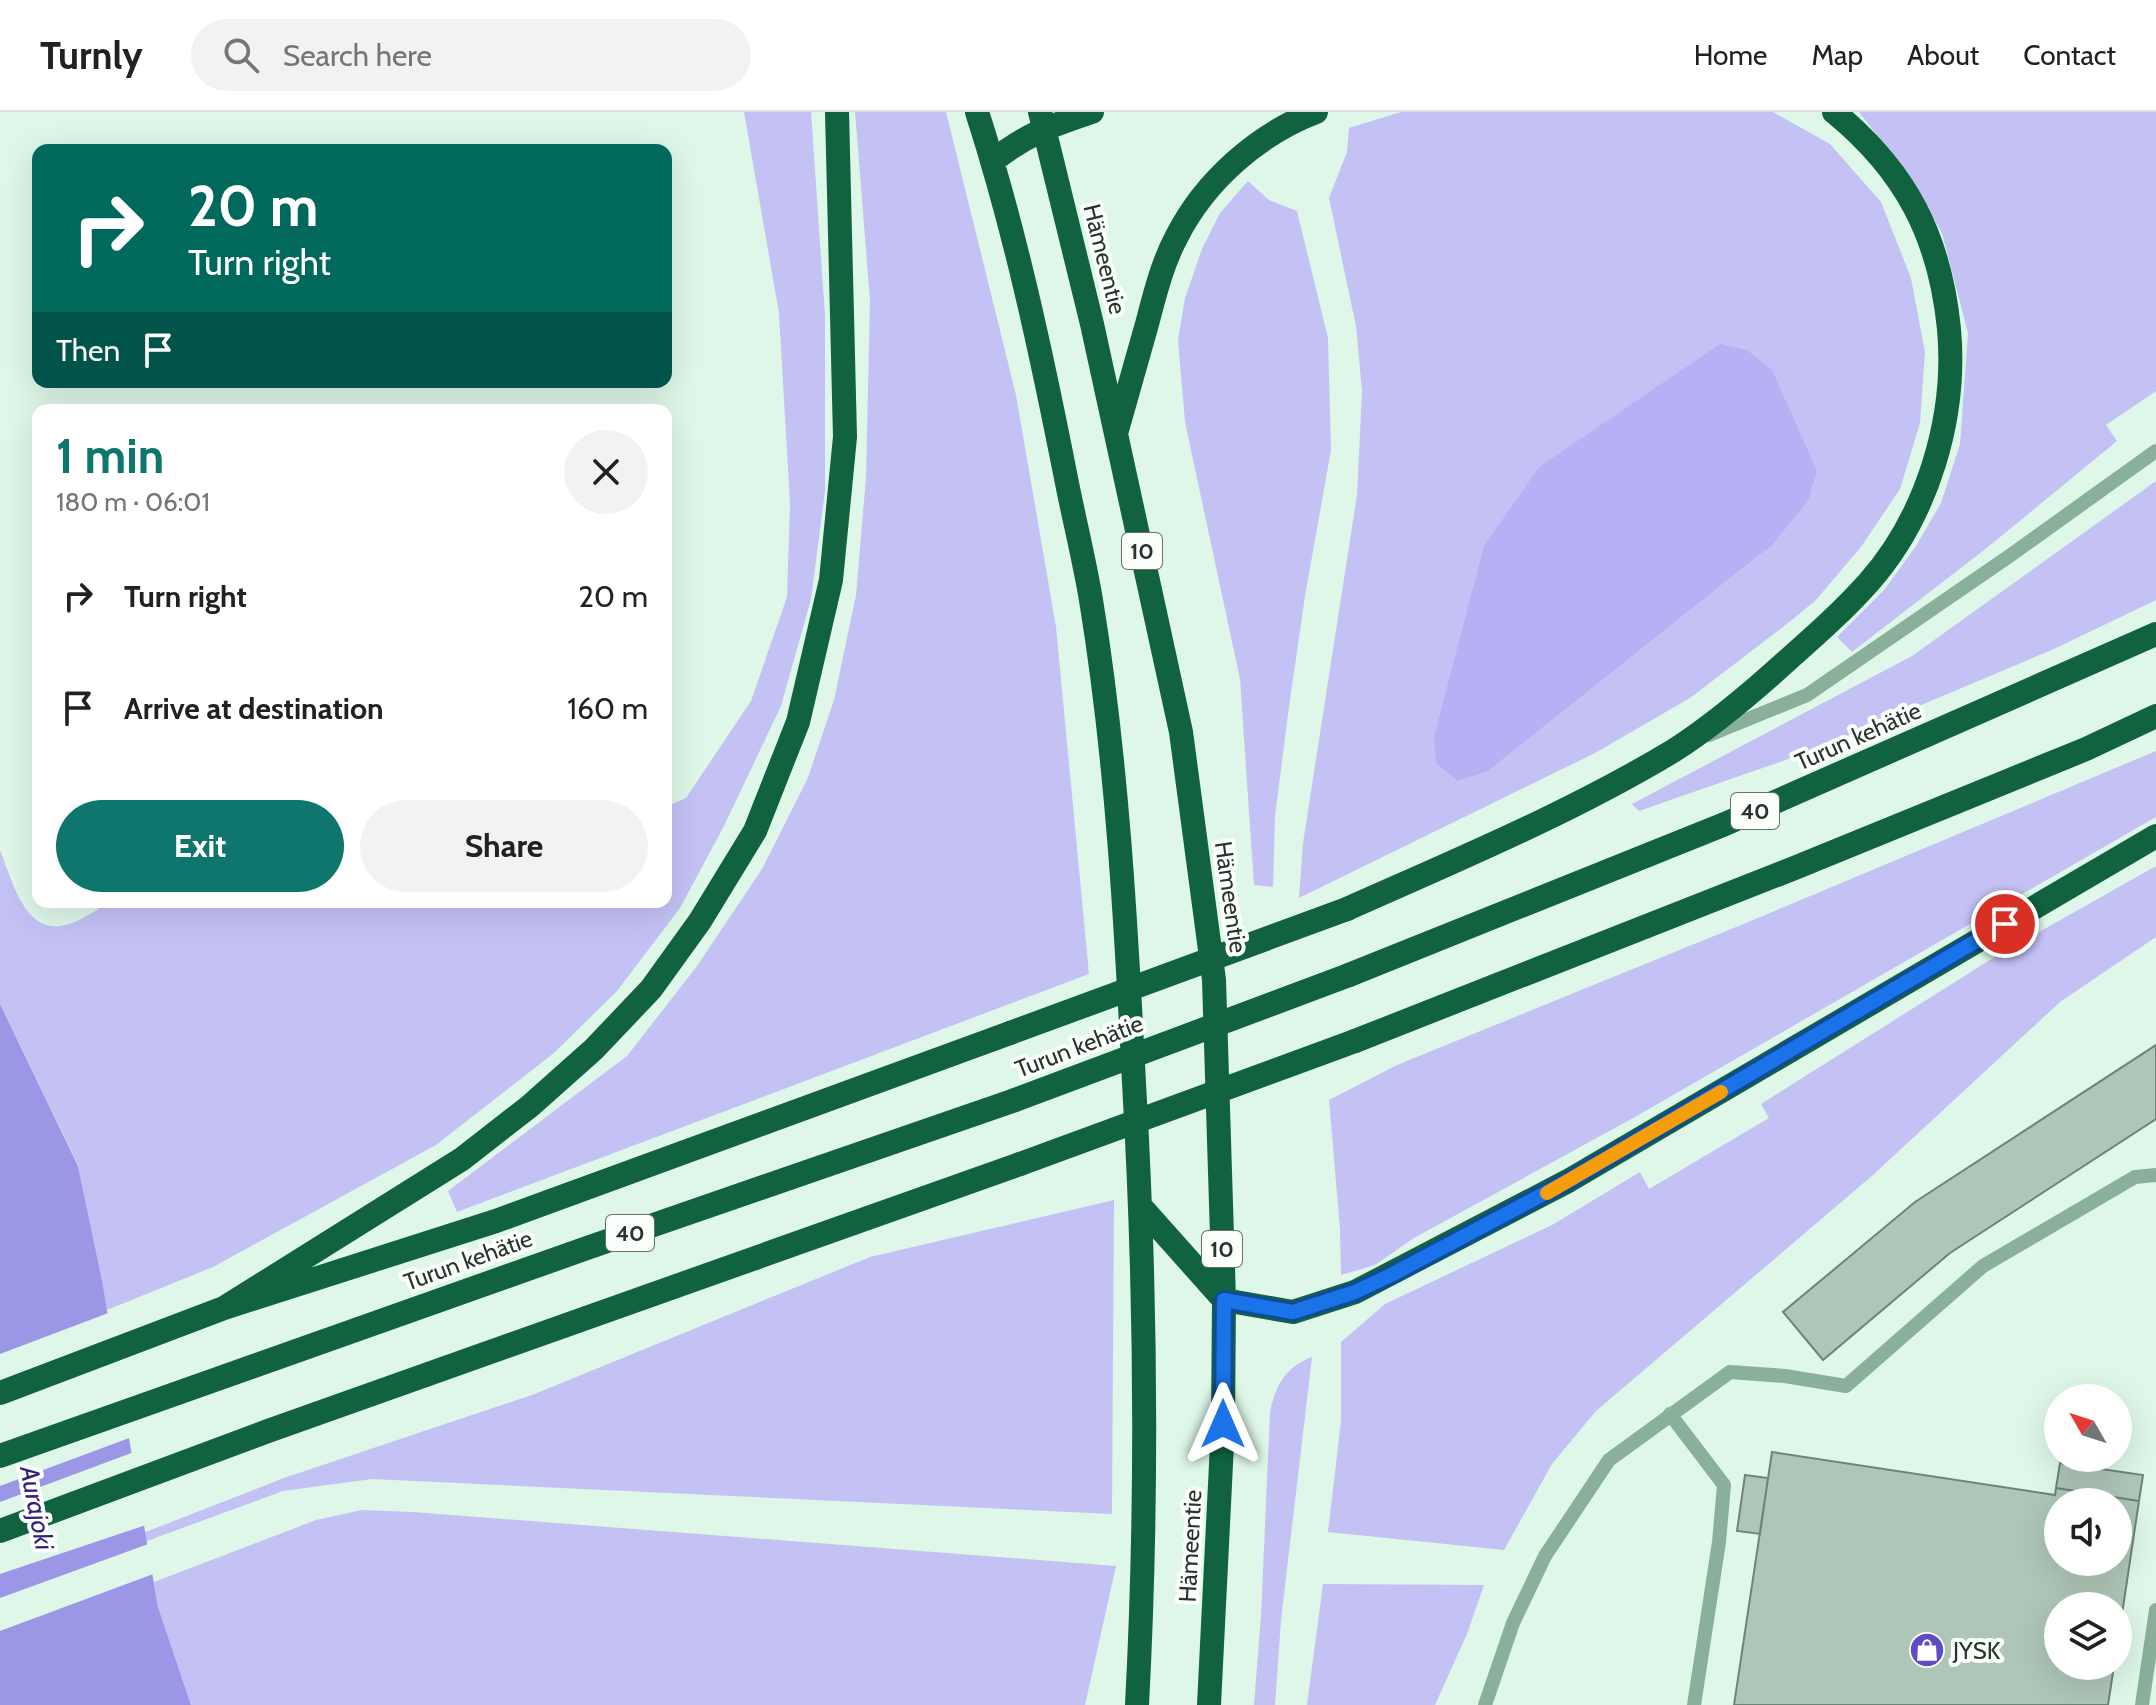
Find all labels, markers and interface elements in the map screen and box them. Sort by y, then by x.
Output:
search box [191,19,751,91]
text: Turnly [40,32,143,79]
icon: search [219,33,263,77]
text: Search here [283,37,432,74]
text: Home [1694,38,1767,72]
text: Map [1811,38,1863,72]
text: About [1907,38,1979,72]
text: Contact [2023,38,2116,72]
text: 20 m [188,172,318,240]
icon: right [56,176,160,280]
street label: Hämeentie [1077,201,1133,317]
text: Turn right [188,240,331,284]
icon: arrive [136,328,180,372]
text: Then [56,332,120,369]
text: 1 min [56,427,164,485]
button: close [564,430,648,514]
text: 180 m · 06:01 [56,486,210,518]
road number: 10 [1122,533,1162,569]
icon: right [56,574,100,618]
text: Turn right [124,578,247,615]
text: 20 m [578,578,648,615]
icon: arrive [56,686,100,730]
text: Arrive at destination [124,690,384,727]
text: 160 m [567,690,648,727]
street label: Turun kehätie [1791,695,1925,777]
road number: 40 [1731,793,1779,829]
button: Exit [56,800,344,892]
button: Share [360,800,648,892]
street label: Hämeentie [1209,839,1253,955]
pin [1971,890,2039,958]
icon: arrive [1983,902,2027,946]
street label: Turun kehätie [1011,1008,1147,1084]
road number: 40 [606,1215,654,1251]
street label: Turun kehätie [400,1223,536,1297]
road number: 10 [1202,1231,1242,1267]
position arrow [1181,1382,1265,1466]
north arrow [2044,1384,2132,1472]
map controls [2044,1384,2132,1680]
water label: Aurajoki [13,1462,61,1553]
button: sound [2044,1488,2132,1576]
street label: Hämeentie [1173,1489,1207,1603]
button: layers [2044,1592,2132,1680]
shop icon: JYSK [1908,1631,1946,1669]
place label: JYSK [1952,1636,2001,1665]

